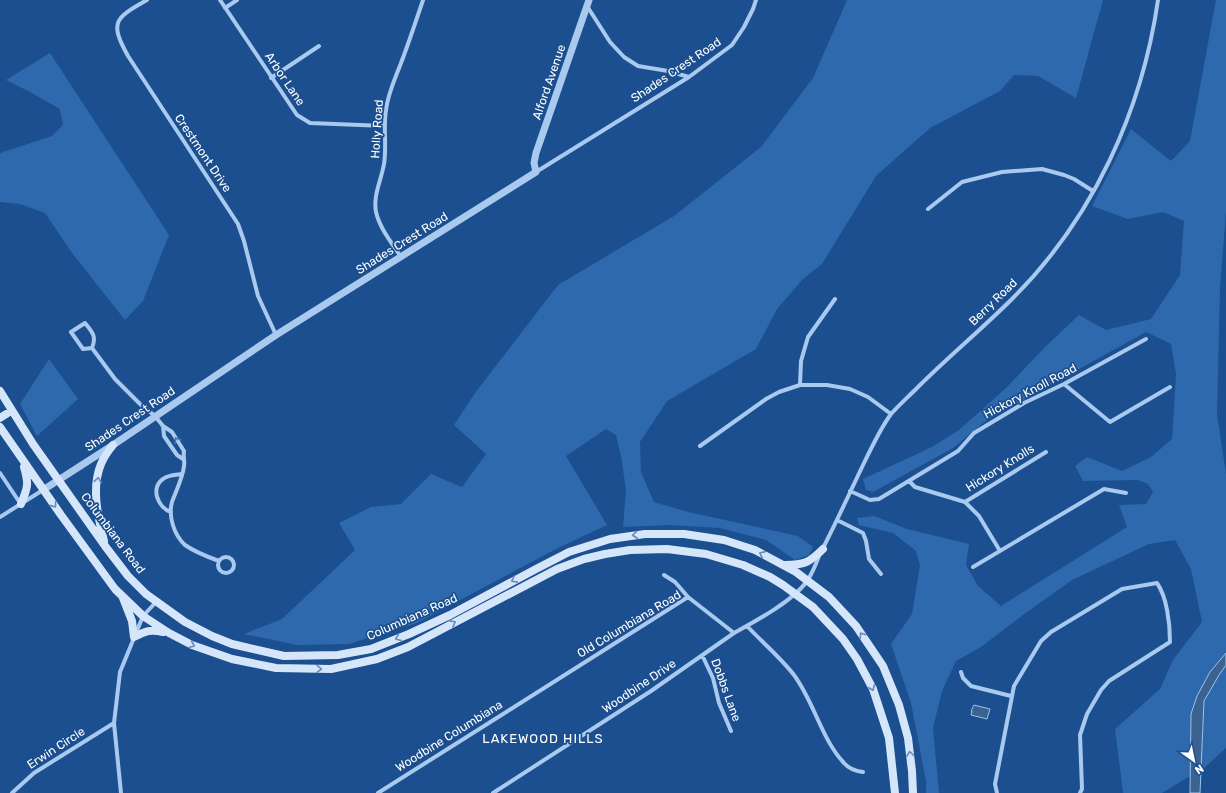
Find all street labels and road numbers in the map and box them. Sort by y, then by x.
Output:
street label: Shades Crest Road [628,35,724,105]
street label: Alford Avenue [530,42,568,121]
street label: Arbor Lane [262,50,308,109]
street label: Holly Road [368,99,386,159]
street label: Crestmont Drive [172,111,234,195]
street label: Shades Crest Road [353,209,451,277]
street label: Berry Road [966,276,1020,328]
street label: Hickory Knoll Road [981,361,1079,421]
street label: Shades Crest Road [82,384,178,454]
street label: Hickory Knolls [963,441,1037,495]
street label: Columbiana Road [78,490,148,576]
street label: Old Columbiana Road [574,587,684,661]
street label: Columbiana Road [365,591,459,643]
street label: Woodbine Drive [599,656,679,716]
street label: Dobbs Lane [708,657,744,724]
street label: Woodbine Columbiana [393,697,505,775]
street label: Erwin Circle [24,724,88,772]

